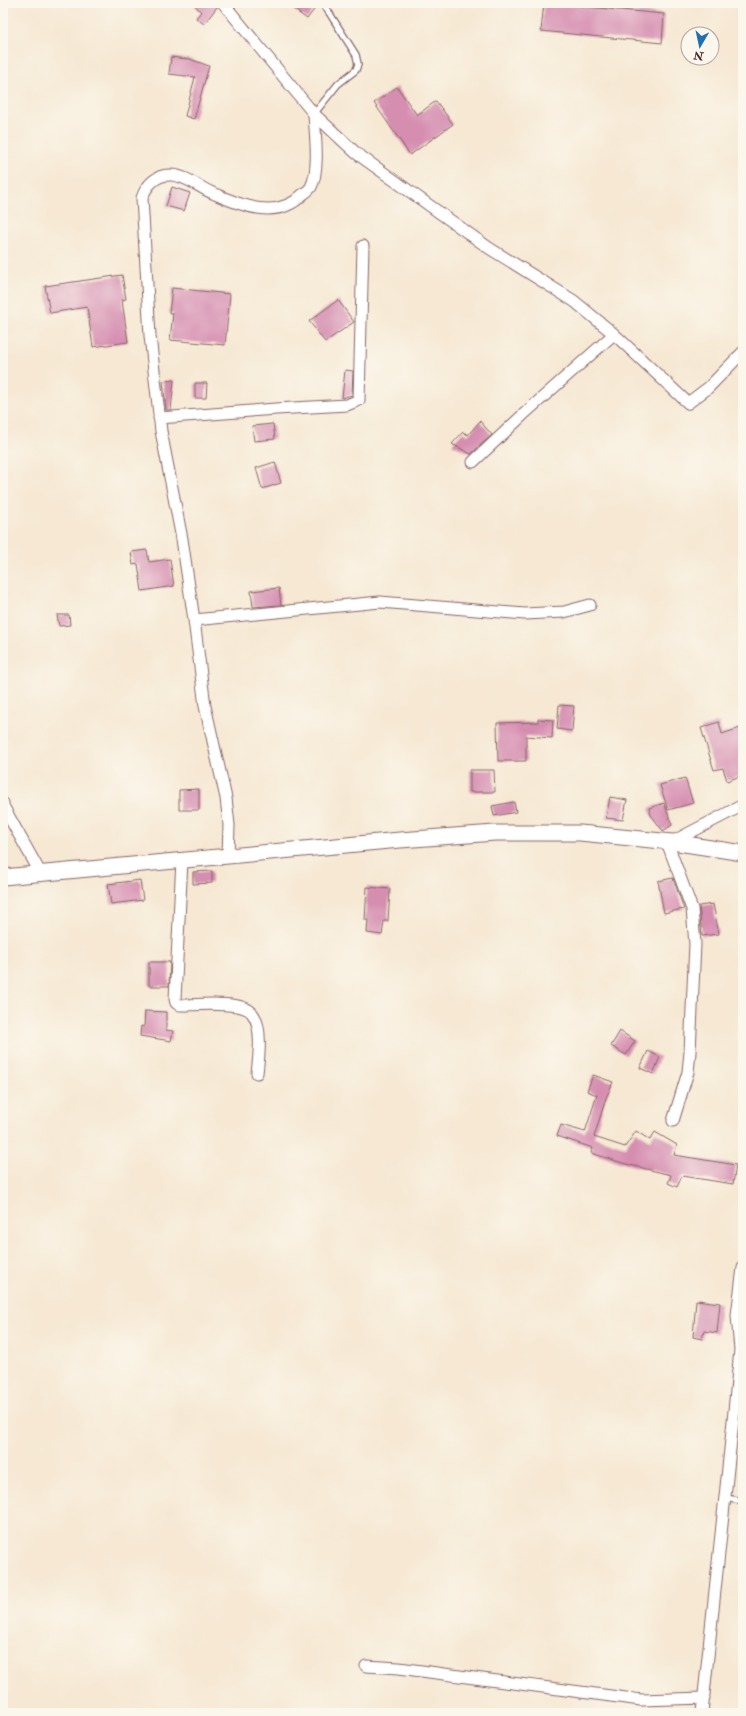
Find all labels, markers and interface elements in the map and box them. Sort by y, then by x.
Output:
north arrow [680,26,720,66]
text: N [692,48,705,63]

